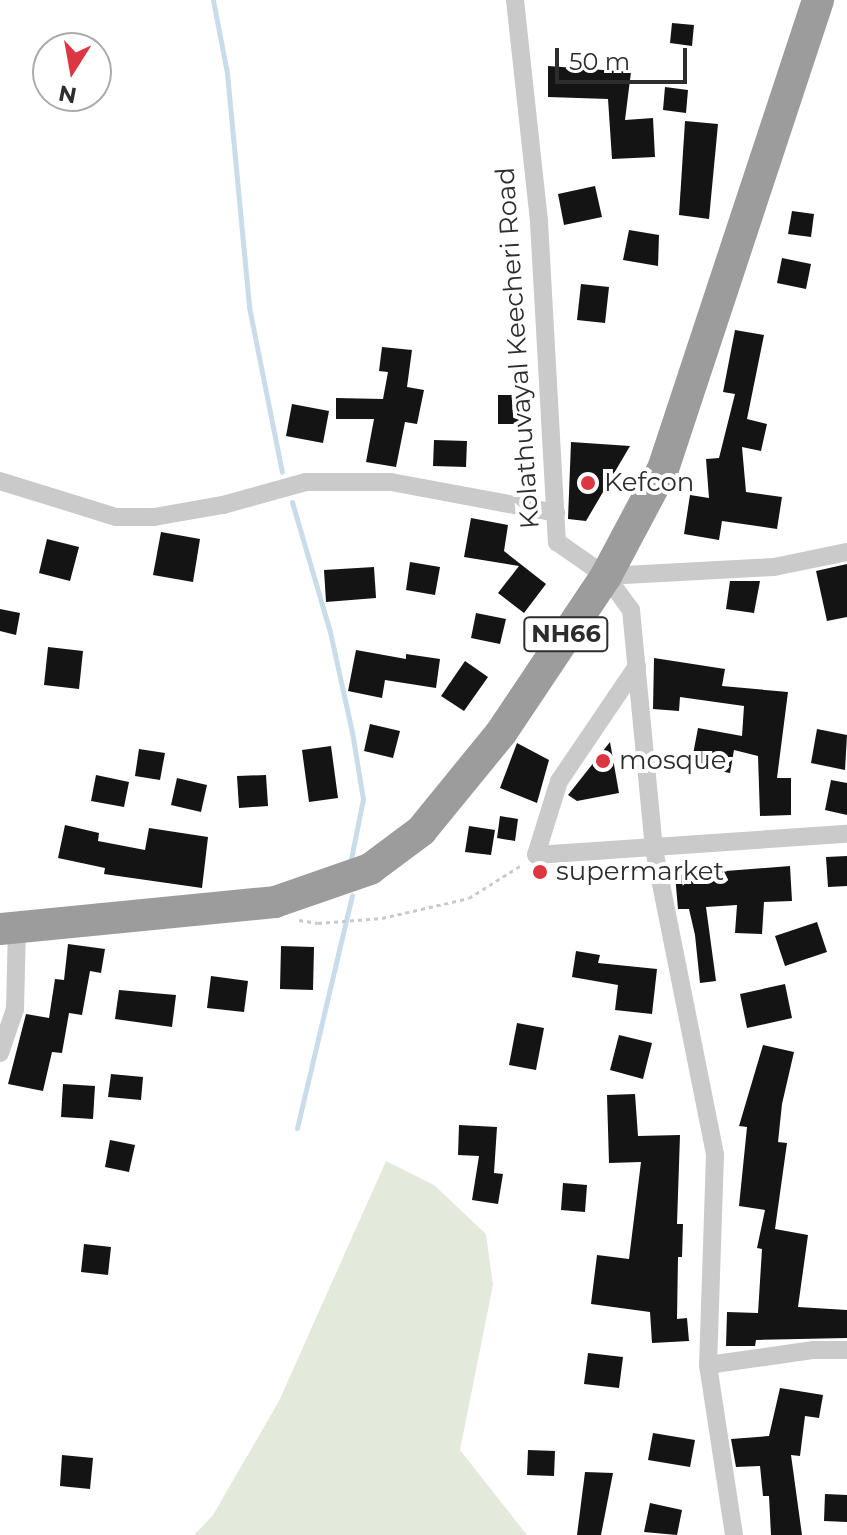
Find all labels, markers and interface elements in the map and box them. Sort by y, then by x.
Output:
north arrow [32,32,112,112]
scale bar [559,32,691,82]
text: 50 m [569,47,630,76]
text: N [56,79,79,109]
street label: Kolathuvayal Keecheri Road [490,166,546,530]
place label: Kefcon [604,467,694,499]
marker: Kefcon [579,474,597,492]
road number: NH66 [522,614,610,654]
place label: mosque [619,745,726,777]
marker: mosque [594,752,612,770]
place label: supermarket [556,856,724,888]
marker: supermarket [531,863,549,881]

